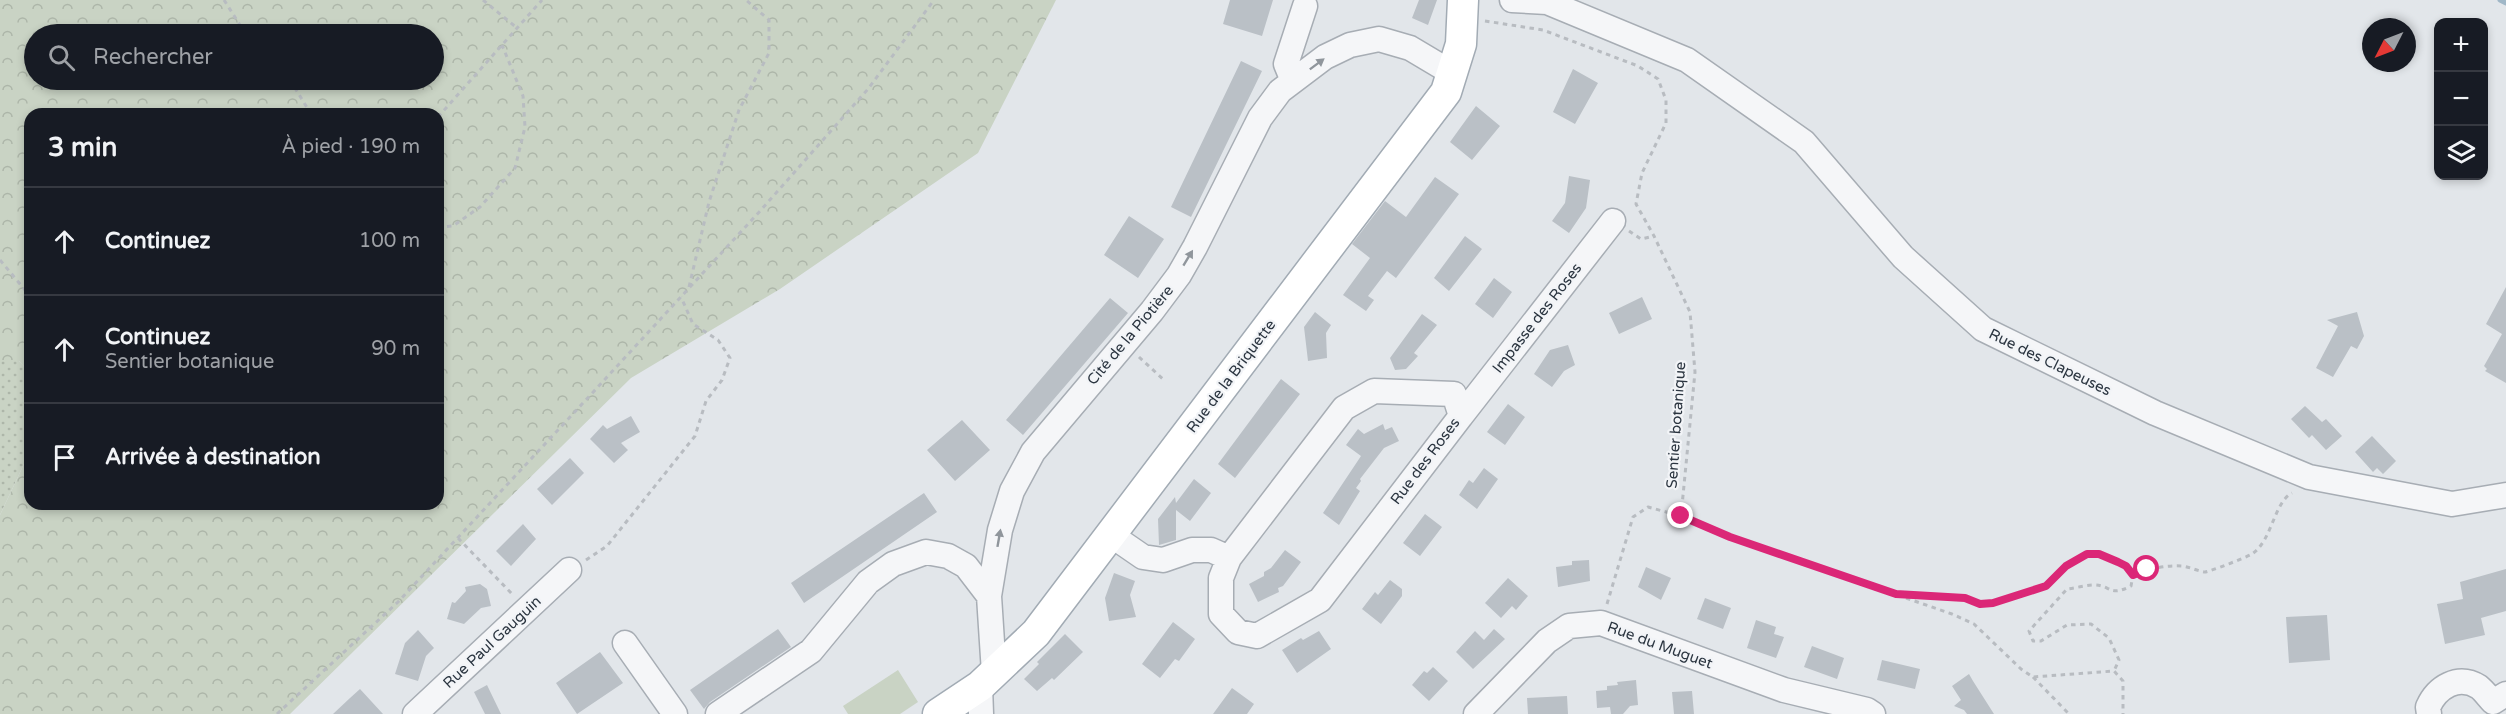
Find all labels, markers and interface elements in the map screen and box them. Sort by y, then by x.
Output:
north arrow [2362,18,2416,72]
map controls [2434,18,2488,180]
button: + [2434,18,2488,72]
search box [24,24,444,90]
icon: search [45,41,78,74]
text: Rechercher [93,44,213,70]
one-way arrow [1309,58,1324,70]
button: − [2434,72,2488,126]
button: layers [2434,126,2488,180]
text: 3 min [48,132,117,163]
text: À pied · 190 m [282,135,420,159]
icon: ahead [48,225,81,258]
text: Continuez [105,228,210,254]
text: 100 m [359,229,420,253]
one-way arrow [1183,250,1194,266]
street label: Impasse des Roses [1489,260,1585,376]
street label: Cité de la Piotière [1083,281,1177,389]
street label: Rue de la Briquette [1183,316,1279,436]
text: Continuez [105,324,210,350]
street label: Rue des Clapeuses [1986,325,2114,399]
icon: ahead [48,333,81,366]
text: 90 m [371,337,420,361]
text: Sentier botanique [105,350,274,374]
street label: Sentier botanique [1663,361,1689,489]
street label: Rue des Roses [1387,414,1463,508]
icon: arrive [48,441,81,474]
text: Arrivée à destination [105,444,321,470]
route end [1667,502,1693,528]
one-way arrow [995,529,1004,548]
route start [2133,555,2159,581]
street label: Rue Paul Gauguin [439,592,545,692]
street label: Rue du Muguet [1605,618,1715,673]

